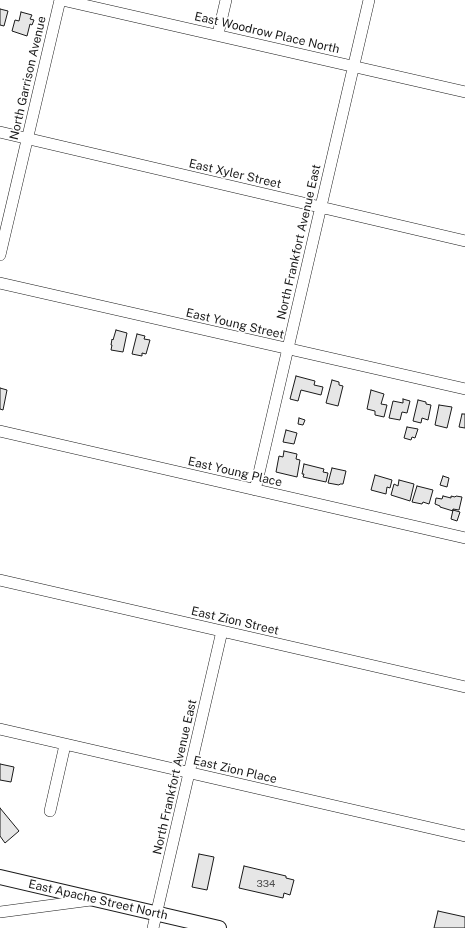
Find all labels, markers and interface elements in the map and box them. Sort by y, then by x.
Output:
street label: East Woodrow Place North [193,9,341,57]
street label: North Garrison Avenue [7,15,49,141]
street label: East Xyler Street [187,156,283,192]
street label: North Frankfort Avenue East [274,163,324,321]
street label: East Young Street [185,306,285,342]
street label: East Young Place [186,454,284,490]
street label: East Zion Street [190,604,280,638]
street label: North Frankfort Avenue East [150,698,200,856]
street label: East Zion Place [192,753,278,787]
street label: East Apache Street North [27,877,169,923]
house number: 334 [257,878,275,890]

